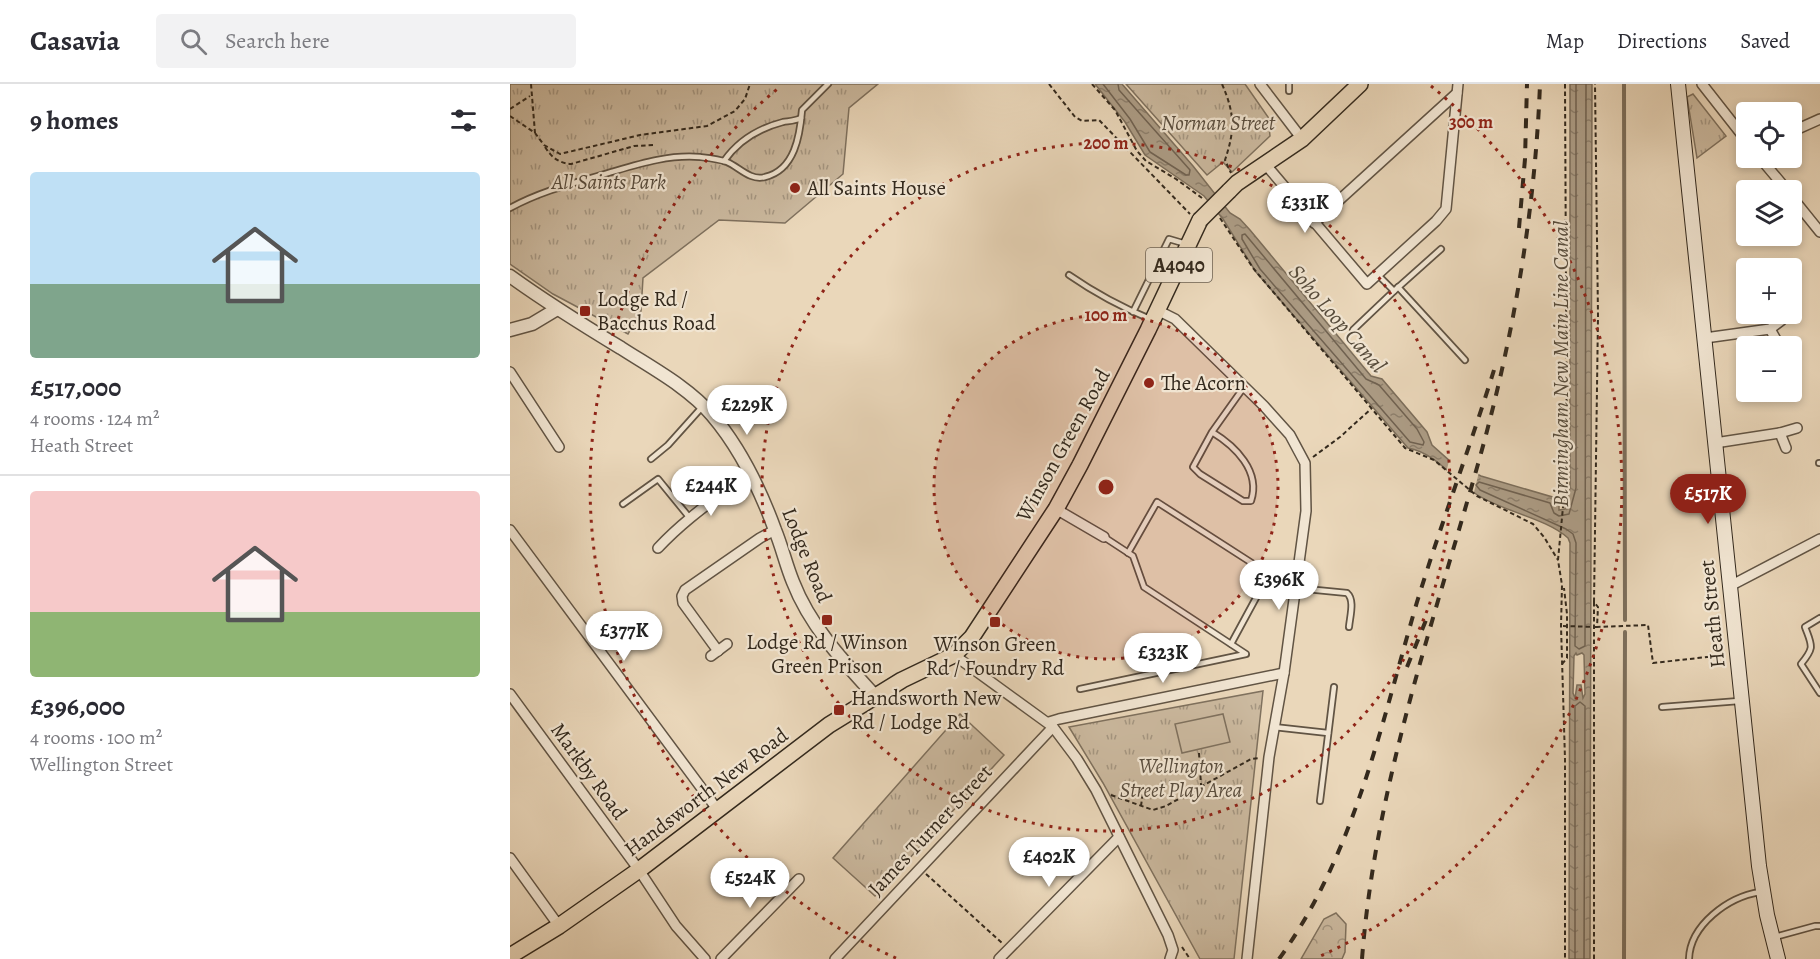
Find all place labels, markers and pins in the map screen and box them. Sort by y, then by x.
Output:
place label: All Saints House [806,174,946,202]
marker: All Saints House [788,181,802,195]
pin: £331K [1263,183,1347,234]
place label: Lodge Rd / Bacchus Road [597,285,716,337]
marker: Lodge Rd / Bacchus Road [578,304,592,318]
place label: The Acorn [1161,369,1246,397]
marker: The Acorn [1142,376,1156,390]
pin: £229K [705,385,789,436]
pin: £244K [669,466,753,517]
pin: £517K [1666,474,1750,525]
centre of rings [1096,477,1116,497]
pin: £396K [1237,560,1321,611]
pin: £377K [582,611,666,662]
marker: Lodge Rd / Winson Green Prison [820,613,834,627]
marker: Winson Green Rd / Foundry Rd [988,615,1002,629]
place label: Lodge Rd / Winson Green Prison [746,628,908,680]
place label: Winson Green Rd / Foundry Rd [926,630,1065,682]
pin: £323K [1121,633,1205,684]
place label: Handsworth New Rd / Lodge Rd [851,684,1002,736]
marker: Handsworth New Rd / Lodge Rd [832,703,846,717]
pin: £402K [1007,837,1091,888]
pin: £524K [708,858,792,909]

